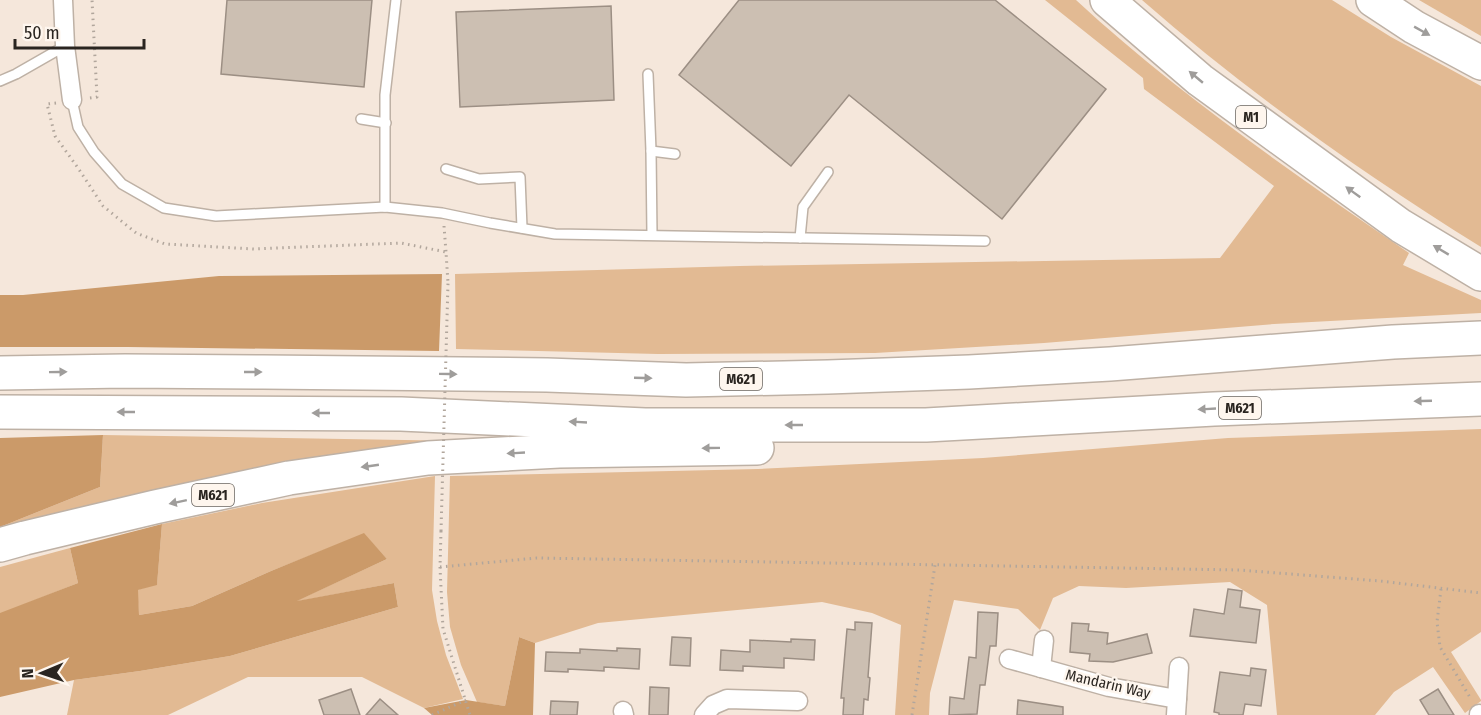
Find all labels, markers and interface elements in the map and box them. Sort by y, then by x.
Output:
scale bar [15,12,144,50]
text: 50 m [24,22,60,44]
one-way arrow [1414,26,1430,37]
one-way arrow [1188,70,1204,83]
road number: M1 [1236,106,1266,128]
one-way arrow [1346,186,1362,198]
one-way arrow [1433,245,1449,256]
one-way arrow [49,367,68,377]
one-way arrow [244,367,263,377]
road number: M621 [720,368,762,390]
one-way arrow [439,369,458,379]
one-way arrow [634,374,653,383]
one-way arrow [1413,396,1432,405]
road number: M621 [1219,397,1261,419]
one-way arrow [1197,405,1216,414]
one-way arrow [117,407,136,417]
one-way arrow [312,408,331,418]
one-way arrow [568,418,587,427]
one-way arrow [784,420,803,430]
one-way arrow [702,444,721,453]
one-way arrow [507,448,526,457]
one-way arrow [360,462,379,471]
road number: M621 [192,484,234,506]
one-way arrow [169,498,188,507]
north arrow [12,643,72,703]
street label: Mandarin Way [1064,666,1152,703]
text: N [18,668,37,679]

